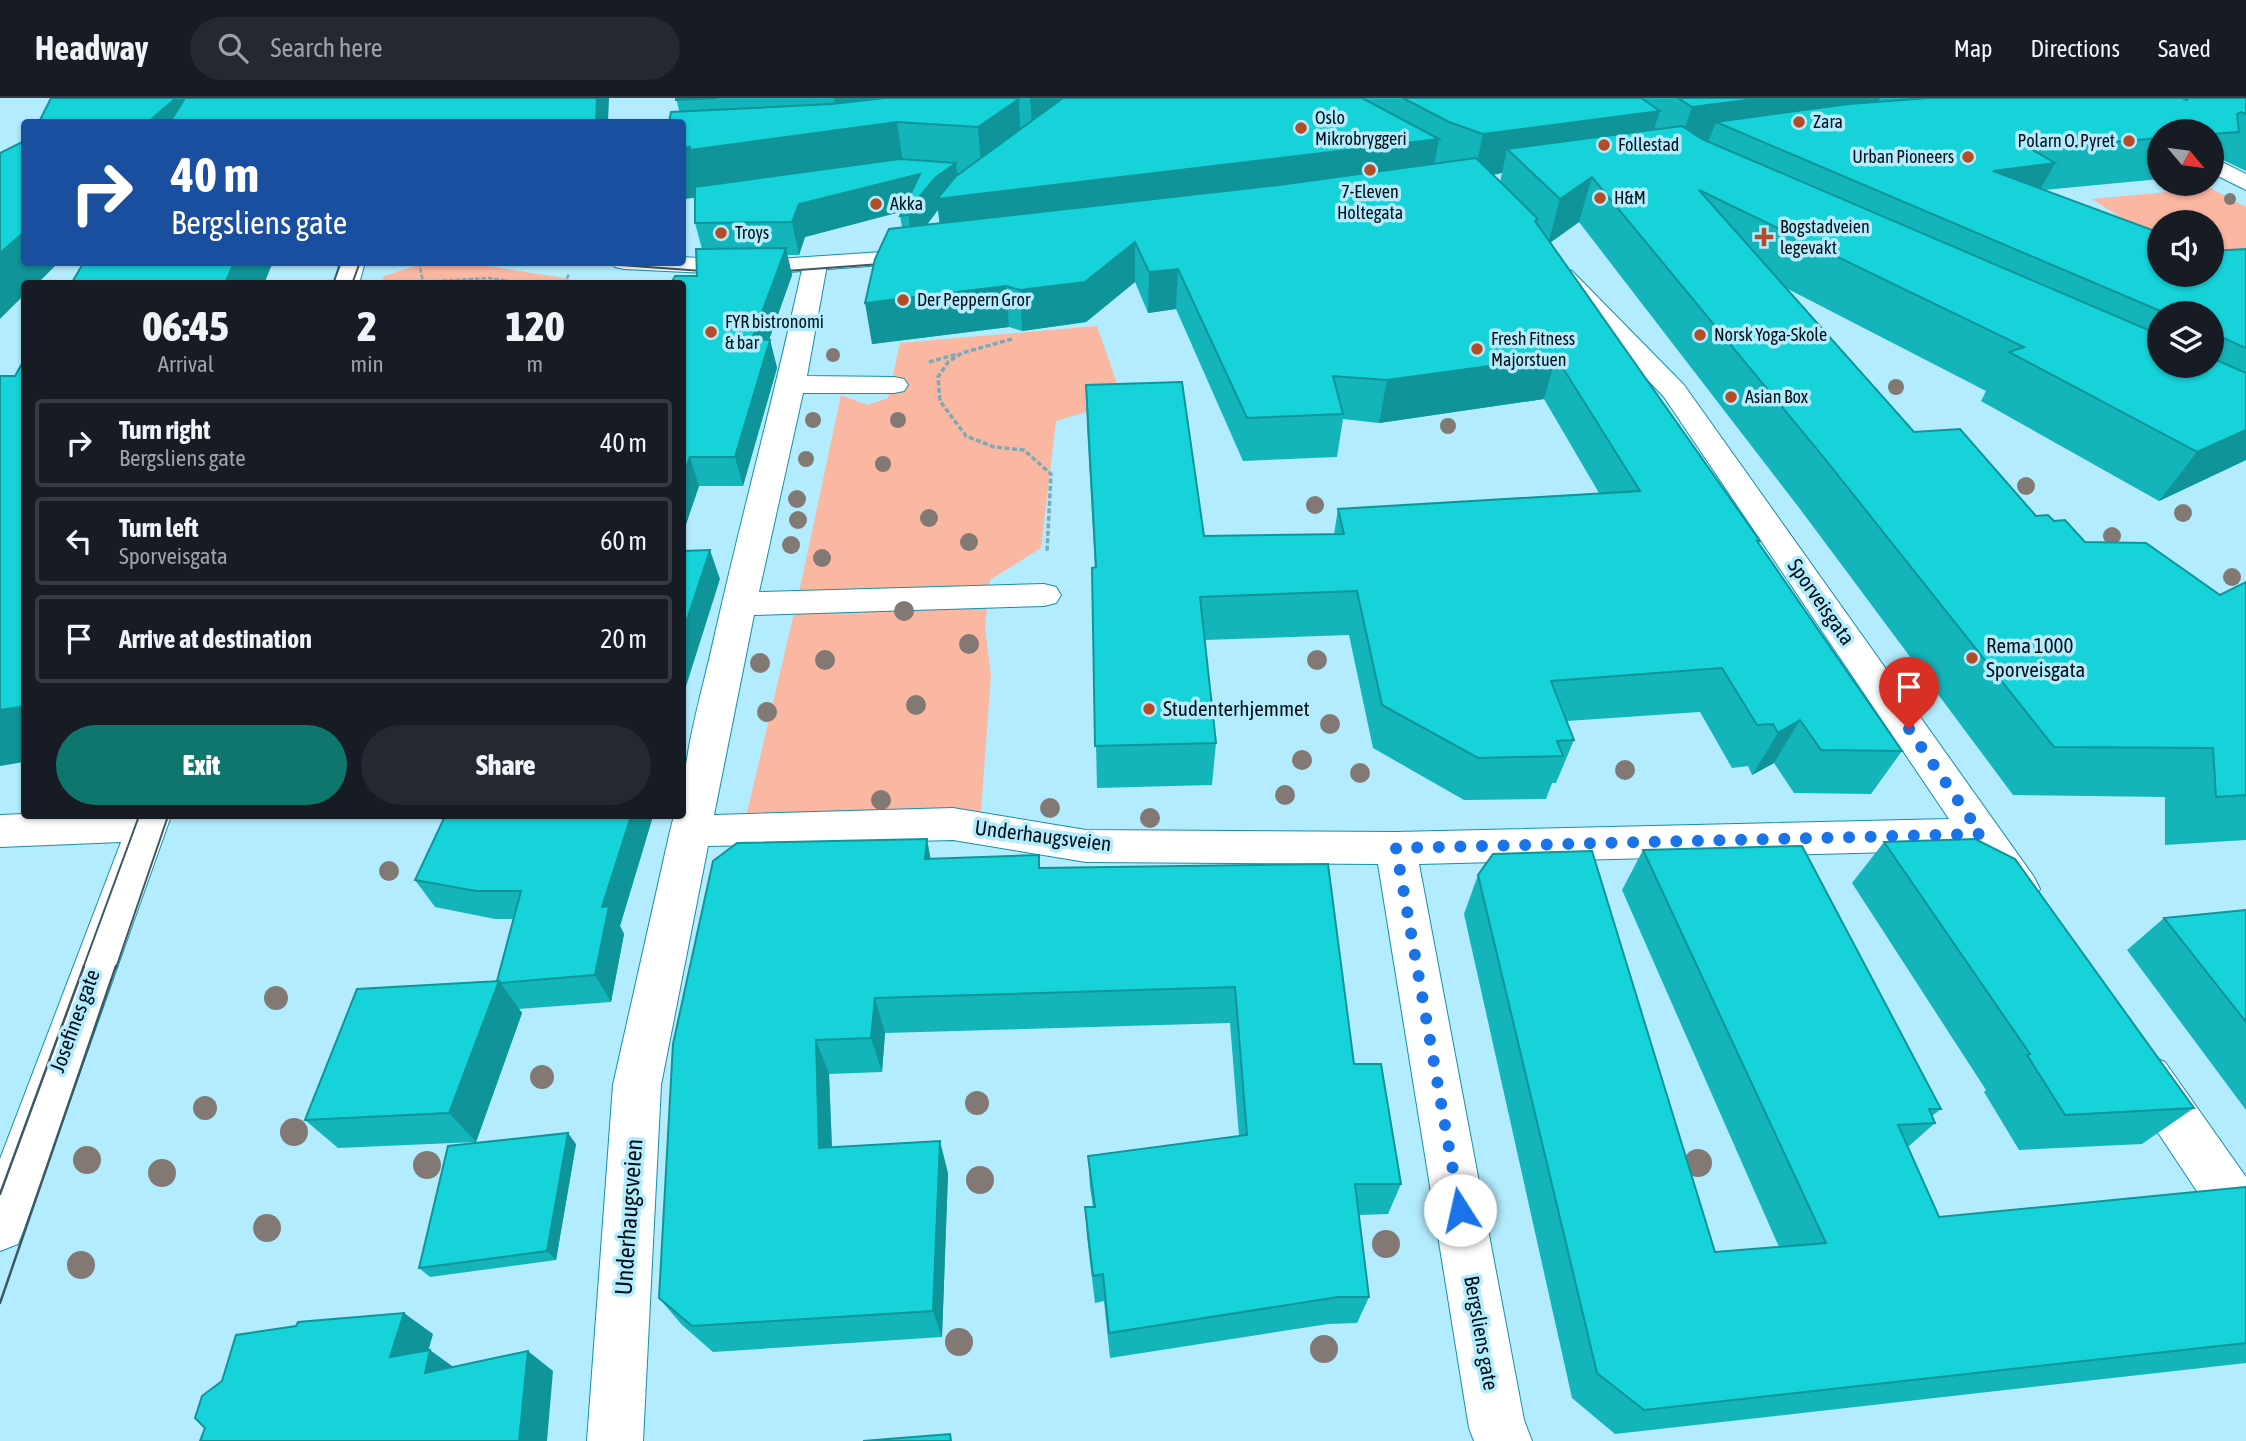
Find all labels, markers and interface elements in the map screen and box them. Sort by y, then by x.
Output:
search box [190,17,680,80]
text: Headway [35,29,148,67]
icon: search [214,29,252,67]
text: Search here [270,33,383,63]
text: Map [1954,35,1992,62]
text: Directions [2030,35,2120,62]
text: Saved [2158,35,2211,62]
place label: Oslo Mikrobryggeri [1315,107,1407,149]
place label: Zara [1813,111,1843,132]
marker: Zara [1791,114,1807,130]
north arrow [2147,119,2224,196]
map controls [2147,119,2224,378]
marker: Oslo Mikrobryggeri [1293,120,1309,136]
place label: Polarn O. Pyret [2018,130,2115,151]
marker: Polarn O. Pyret [2121,133,2137,149]
place label: Follestad [1618,134,1679,155]
marker: Follestad [1596,137,1612,153]
text: 40 m [171,146,259,202]
place label: Urban Pioneers [1852,146,1954,167]
icon: right [56,147,147,238]
marker: Urban Pioneers [1960,149,1976,165]
marker: 7-Eleven Holtegata [1362,162,1378,178]
place label: 7-Eleven Holtegata [1337,181,1403,223]
place label: H&M [1614,187,1646,208]
marker: H&M [1592,190,1608,206]
place label: Akka [890,193,923,214]
marker: Akka [868,196,884,212]
text: Bergsliens gate [171,204,347,241]
button: sound [2147,210,2224,287]
place label: Bogstadveien legevakt [1780,216,1870,258]
place label: Troys [735,222,769,243]
marker: Troys [713,225,729,241]
marker: Bogstadveien legevakt [1754,227,1774,247]
place label: Der Peppern Gror [917,289,1031,310]
marker: Der Peppern Gror [895,292,911,308]
button: layers [2147,301,2224,378]
text: 06:45 [143,302,229,350]
text: 2 [357,302,377,350]
text: 120 [505,302,564,350]
place label: FYR bistronomi & bar [725,311,824,353]
marker: FYR bistronomi & bar [703,324,719,340]
place label: Norsk Yoga-Skole [1714,324,1827,345]
marker: Norsk Yoga-Skole [1692,327,1708,343]
place label: Fresh Fitness Majorstuen [1491,328,1575,370]
marker: Fresh Fitness Majorstuen [1469,341,1485,357]
text: Arrival [158,351,214,377]
text: min [351,351,384,377]
text: m [527,351,543,377]
place label: Asian Box [1745,386,1808,407]
marker: Asian Box [1723,389,1739,405]
text: Turn right [119,415,210,445]
icon: right [60,424,98,462]
text: 40 m [600,428,647,458]
text: Bergsliens gate [119,445,246,471]
text: Turn left [119,513,199,543]
icon: left [60,522,98,560]
text: 60 m [600,526,647,556]
text: Sporveisgata [119,543,228,569]
street label: Sporveisgata [1784,554,1860,649]
icon: arrive [60,620,98,658]
text: Arrive at destination [119,624,312,654]
text: 20 m [600,624,647,654]
place label: Rema 1000 Sporveisgata [1986,633,2085,681]
marker: Rema 1000 Sporveisgata [1964,650,1980,666]
pin [1879,657,1939,729]
icon: arrive [1890,668,1928,706]
place label: Studenterhjemmet [1163,696,1310,720]
marker: Studenterhjemmet [1141,701,1157,717]
button: Exit [56,725,347,805]
button: Share [361,725,651,805]
street label: Underhaugsveien [974,815,1113,855]
street label: Josefines gate [44,966,104,1075]
street label: Underhaugsveien [610,1138,647,1296]
position arrow [1423,1173,1497,1247]
street label: Bergsliens gate [1460,1274,1504,1392]

